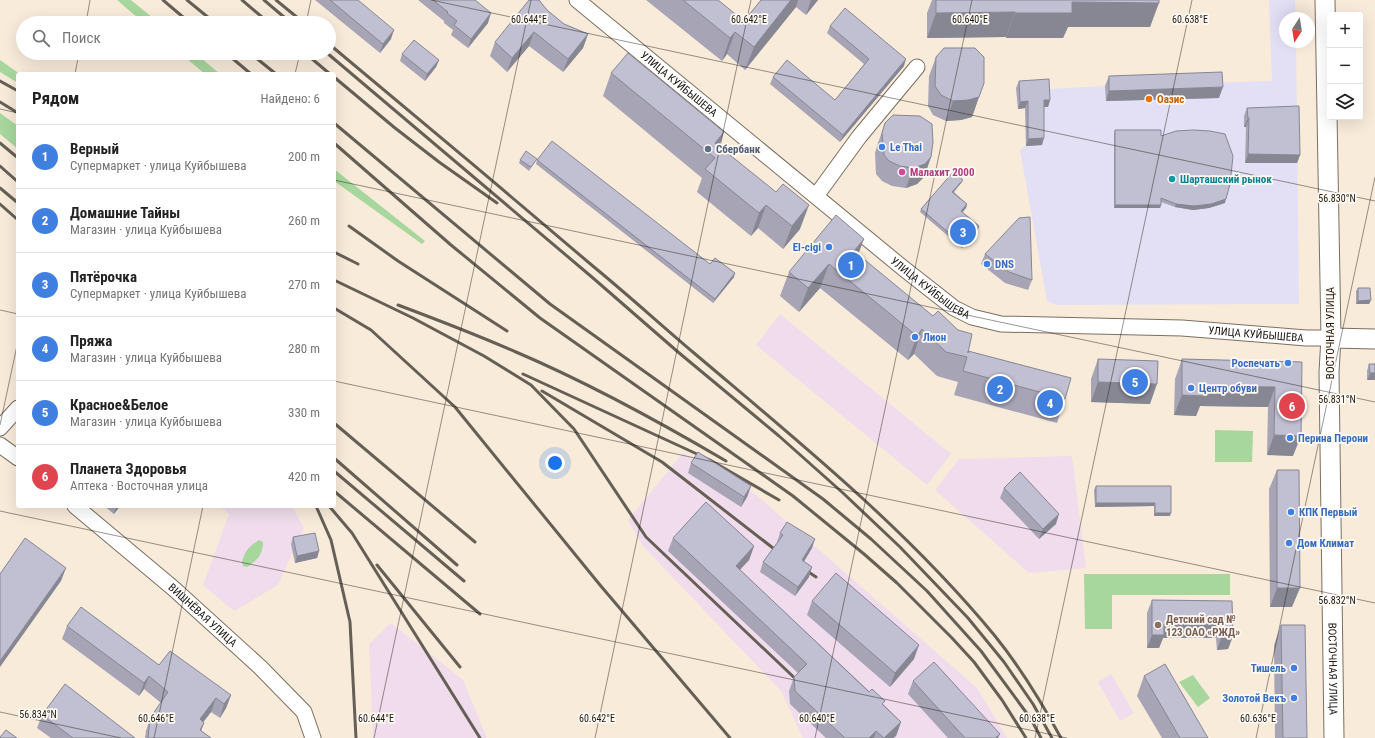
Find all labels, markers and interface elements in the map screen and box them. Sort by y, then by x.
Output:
north arrow [1279,12,1315,48]
map controls [1327,12,1363,120]
button: + [1327,12,1363,48]
text: 60.644°E [511,14,547,25]
text: 60.642°E [731,14,767,25]
text: 60.640°E [952,14,988,25]
text: 60.638°E [1172,14,1208,25]
search box [16,16,336,60]
icon: search [30,27,52,49]
text: Поиск [62,29,101,47]
button: − [1327,48,1363,84]
street label: УЛИЦА КУЙБЫШЕВА [638,49,720,120]
button: layers [1327,84,1363,120]
text: Рядом [32,88,79,108]
text: Найдено: 6 [260,91,320,106]
place label: Оазис [1157,93,1184,106]
marker: Оазис [1144,94,1154,104]
text: Верный [70,140,119,158]
place label: Le Thai [890,141,922,154]
marker: Le Thai [877,142,887,152]
place label: Сбербанк [716,143,761,156]
marker: Сбербанк [703,144,713,154]
text: 1 [42,149,48,164]
text: 200 m [288,149,320,164]
text: Супермаркет · улица Куйбышева [70,158,246,173]
place label: Малахит 2000 [910,166,975,179]
marker: Малахит 2000 [897,167,907,177]
place label: Шарташский рынок [1180,173,1272,186]
marker: Шарташский рынок [1167,174,1177,184]
text: 56.830°N [1318,193,1356,204]
text: Домашние Тайны [70,204,180,222]
text: 2 [42,213,48,228]
text: 260 m [288,213,320,228]
pin: 3 [950,217,976,247]
text: Магазин · улица Куйбышева [70,222,222,237]
place label: El-cigi [793,241,821,254]
marker: El-cigi [824,242,834,252]
pin: 1 [838,250,864,280]
street label: УЛИЦА КУЙБЫШЕВА [888,255,972,322]
place label: DNS [995,258,1014,271]
marker: DNS [982,259,992,269]
text: Пятёрочка [70,268,137,286]
text: 3 [42,277,48,292]
text: 270 m [288,277,320,292]
text: Супермаркет · улица Куйбышева [70,286,246,301]
street label: ВОСТОЧНАЯ УЛИЦА [1324,286,1337,379]
street label: УЛИЦА КУЙБЫШЕВА [1208,324,1305,345]
place label: Лион [923,331,946,344]
text: Пряжа [70,332,112,350]
marker: Лион [910,332,920,342]
text: 4 [42,341,48,356]
text: 280 m [288,341,320,356]
text: Магазин · улица Куйбышева [70,350,222,365]
place label: Роспечать [1232,357,1281,370]
marker: Роспечать [1283,358,1293,368]
pin: 5 [1122,367,1148,397]
pin: 2 [987,374,1013,404]
place label: Центр обуви [1199,382,1257,395]
marker: Центр обуви [1186,383,1196,393]
pin: 4 [1037,388,1063,418]
pin: 6 [1279,391,1305,421]
text: 56.831°N [1318,394,1356,405]
text: Красное&Белое [70,396,168,414]
text: 5 [42,405,48,420]
text: 330 m [288,405,320,420]
text: Магазин · улица Куйбышева [70,414,222,429]
place label: Перина Перони [1298,432,1368,445]
marker: Перина Перони [1285,433,1295,443]
your location [545,453,565,473]
text: Планета Здоровья [70,460,187,478]
text: 6 [42,469,48,484]
text: 420 m [288,469,320,484]
text: Аптека · Восточная улица [70,478,208,493]
place label: КПК Первый [1299,506,1357,519]
marker: КПК Первый [1286,507,1296,517]
place label: Дом Климат [1297,537,1354,550]
marker: Дом Климат [1284,538,1294,548]
street label: ВИШНЁВАЯ УЛИЦА [166,581,240,650]
text: 56.832°N [1318,595,1356,606]
place label: Детский сад № 123 ОАО «РЖД» [1166,613,1240,639]
marker: Детский сад № 123 ОАО «РЖД» [1153,620,1163,630]
street label: ВОСТОЧНАЯ УЛИЦА [1325,623,1340,716]
place label: Тишель [1251,662,1287,675]
marker: Тишель [1289,663,1299,673]
place label: Золотой Векъ [1222,692,1287,705]
marker: Золотой Векъ [1289,693,1299,703]
text: 56.834°N [19,709,57,720]
text: 60.646°E [138,713,174,724]
text: 60.644°E [358,713,394,724]
text: 60.642°E [579,713,615,724]
text: 60.640°E [799,713,835,724]
text: 60.638°E [1019,713,1055,724]
text: 60.636°E [1240,713,1276,724]

